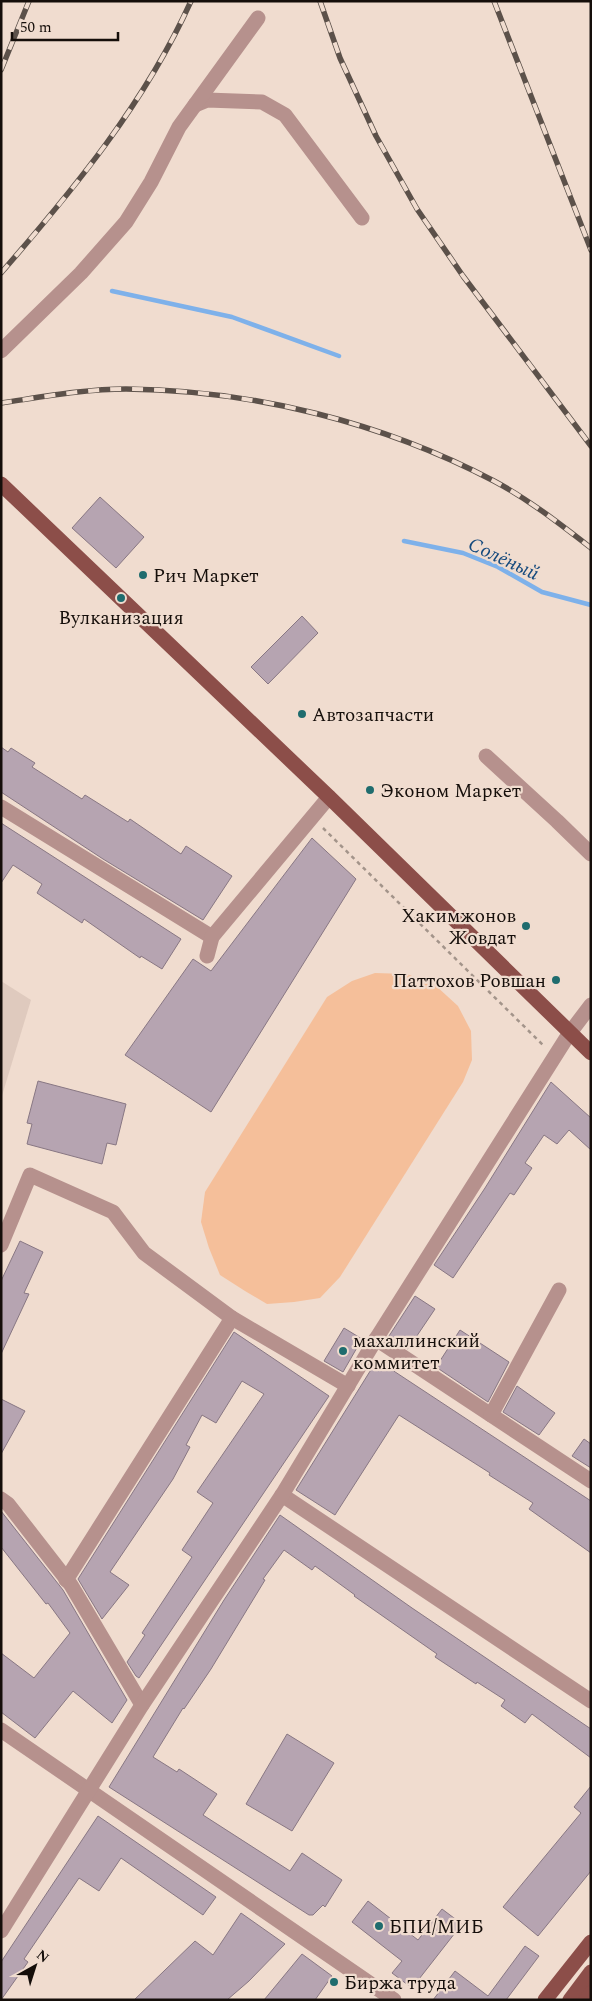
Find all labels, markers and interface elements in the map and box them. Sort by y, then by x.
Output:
scale bar [12,10,119,42]
text: 50 m [20,16,52,39]
water label: Солёный [463,529,545,589]
place label: Рич Маркет [153,562,259,591]
marker: Рич Маркет [137,569,149,581]
marker: Вулканизация [115,592,127,604]
place label: Вулканизация [58,604,184,633]
place label: Автозапчасти [312,701,434,730]
marker: Автозапчасти [296,708,308,720]
place label: Эконом Маркет [380,777,521,806]
marker: Эконом Маркет [364,784,376,796]
place label: Хакимжонов Жовдат [402,902,516,953]
marker: Хакимжонов Жовдат [520,920,532,932]
place label: Паттохов Ровшан [393,967,546,996]
marker: Паттохов Ровшан [550,974,562,986]
place label: махаллинский коммитет [353,1327,480,1378]
marker: махаллинский коммитет [337,1345,349,1357]
place label: БПИ/МИБ [389,1913,483,1942]
marker: БПИ/МИБ [373,1920,385,1932]
north arrow [10,1941,60,1991]
text: N [32,1945,54,1968]
place label: Биржа труда [344,1969,457,1998]
marker: Биржа труда [328,1976,340,1988]

